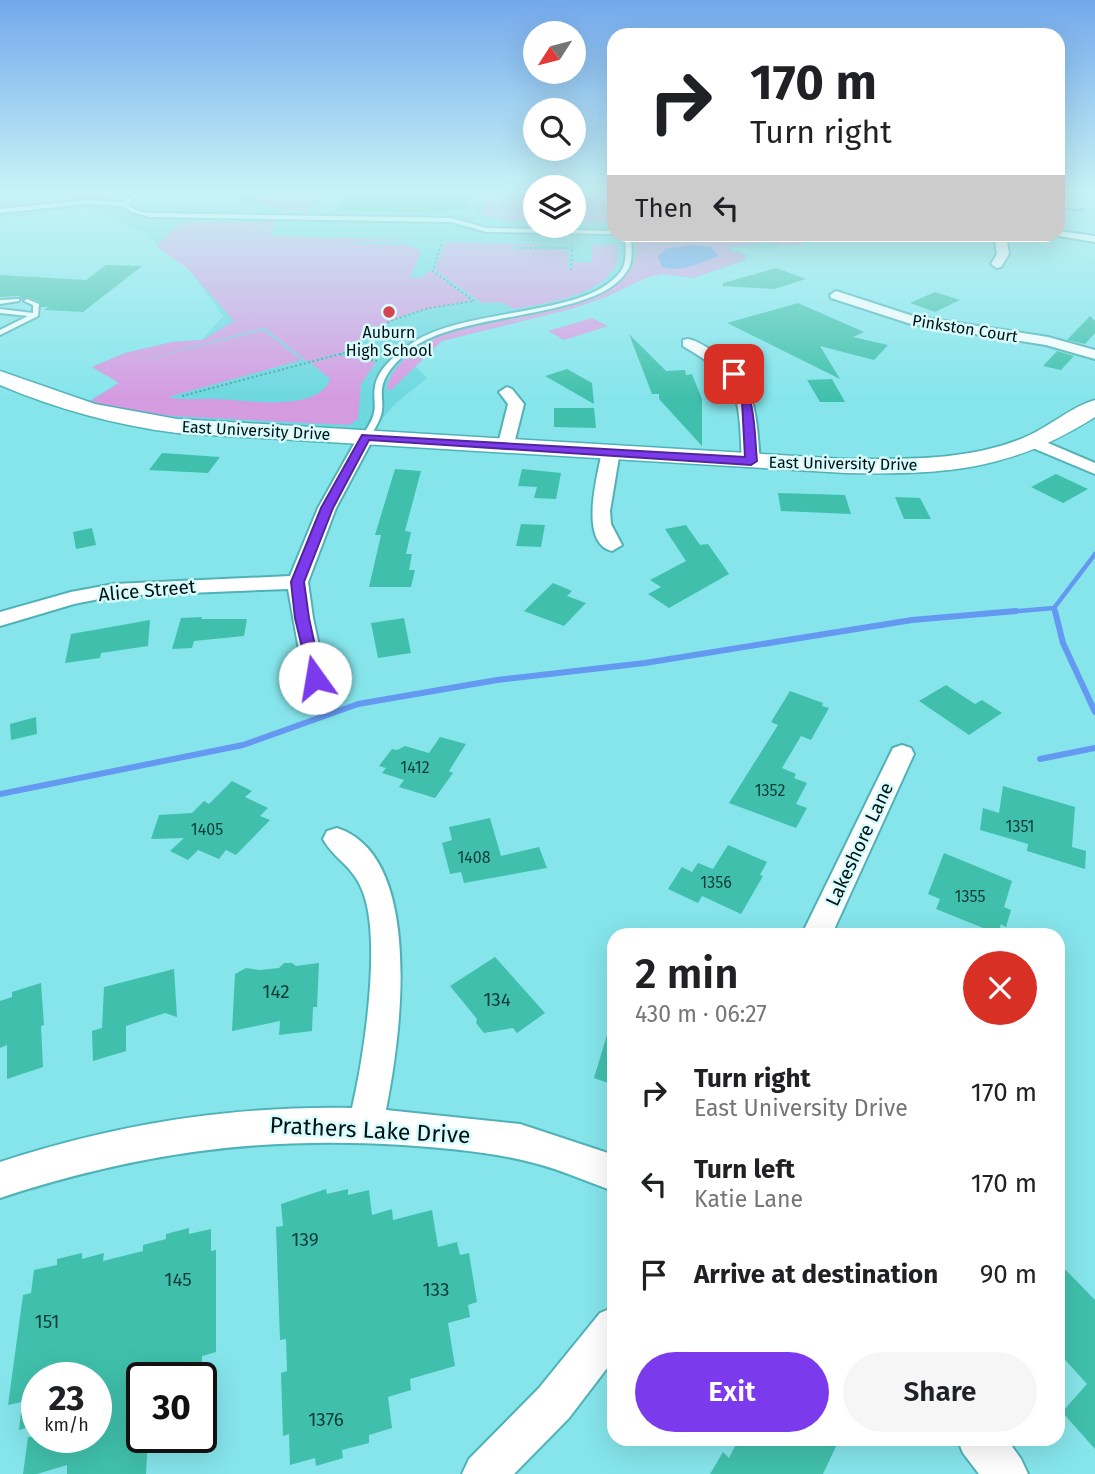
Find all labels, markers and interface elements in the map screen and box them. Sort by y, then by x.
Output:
north arrow [523,21,586,84]
map controls [523,21,586,238]
text: 170 m [750,53,877,112]
icon: right [635,56,726,147]
button: search [523,98,586,161]
text: Turn right [750,113,892,151]
button: layers [523,175,586,238]
icon: left [707,189,745,227]
text: Then [635,193,693,224]
marker: Auburn High School [381,304,397,320]
street label: Pinkston Court [911,311,1019,346]
place label: Auburn High School [346,323,433,360]
pin [704,344,764,404]
icon: arrive [715,355,753,393]
street label: East University Drive [181,417,331,444]
street label: East University Drive [769,453,917,474]
street label: Alice Street [98,575,197,606]
position arrow [278,641,352,715]
house number: 1412 [400,758,430,777]
street label: Lakeshore Lane [821,779,898,910]
house number: 1352 [755,781,785,800]
house number: 1351 [1005,817,1035,836]
house number: 1405 [191,820,223,839]
house number: 1408 [457,848,491,867]
house number: 1356 [700,873,732,892]
house number: 1355 [955,887,985,906]
text: 2 min [635,949,739,999]
button: close [963,951,1037,1025]
house number: 142 [262,980,290,1003]
house number: 134 [483,988,511,1011]
text: 430 m · 06:27 [635,1000,767,1028]
text: Turn right [694,1063,811,1094]
icon: right [635,1074,673,1112]
text: 170 m [971,1077,1037,1108]
text: East University Drive [694,1094,908,1122]
street label: Prathers Lake Drive [269,1111,471,1149]
text: Turn left [694,1154,795,1185]
icon: left [635,1165,673,1203]
text: 170 m [971,1168,1037,1199]
text: Katie Lane [694,1185,803,1213]
house number: 139 [291,1228,319,1251]
icon: arrive [635,1256,673,1294]
text: Arrive at destination [694,1259,938,1290]
text: 90 m [980,1259,1037,1290]
house number: 145 [164,1268,192,1291]
house number: 133 [422,1278,450,1301]
house number: 151 [34,1310,60,1333]
button: Exit [635,1352,829,1432]
button: Share [843,1352,1037,1432]
speed limit sign: 30 [126,1362,217,1453]
text: 23 [48,1377,85,1419]
house number: 1376 [308,1408,344,1431]
text: km/h [44,1414,89,1436]

